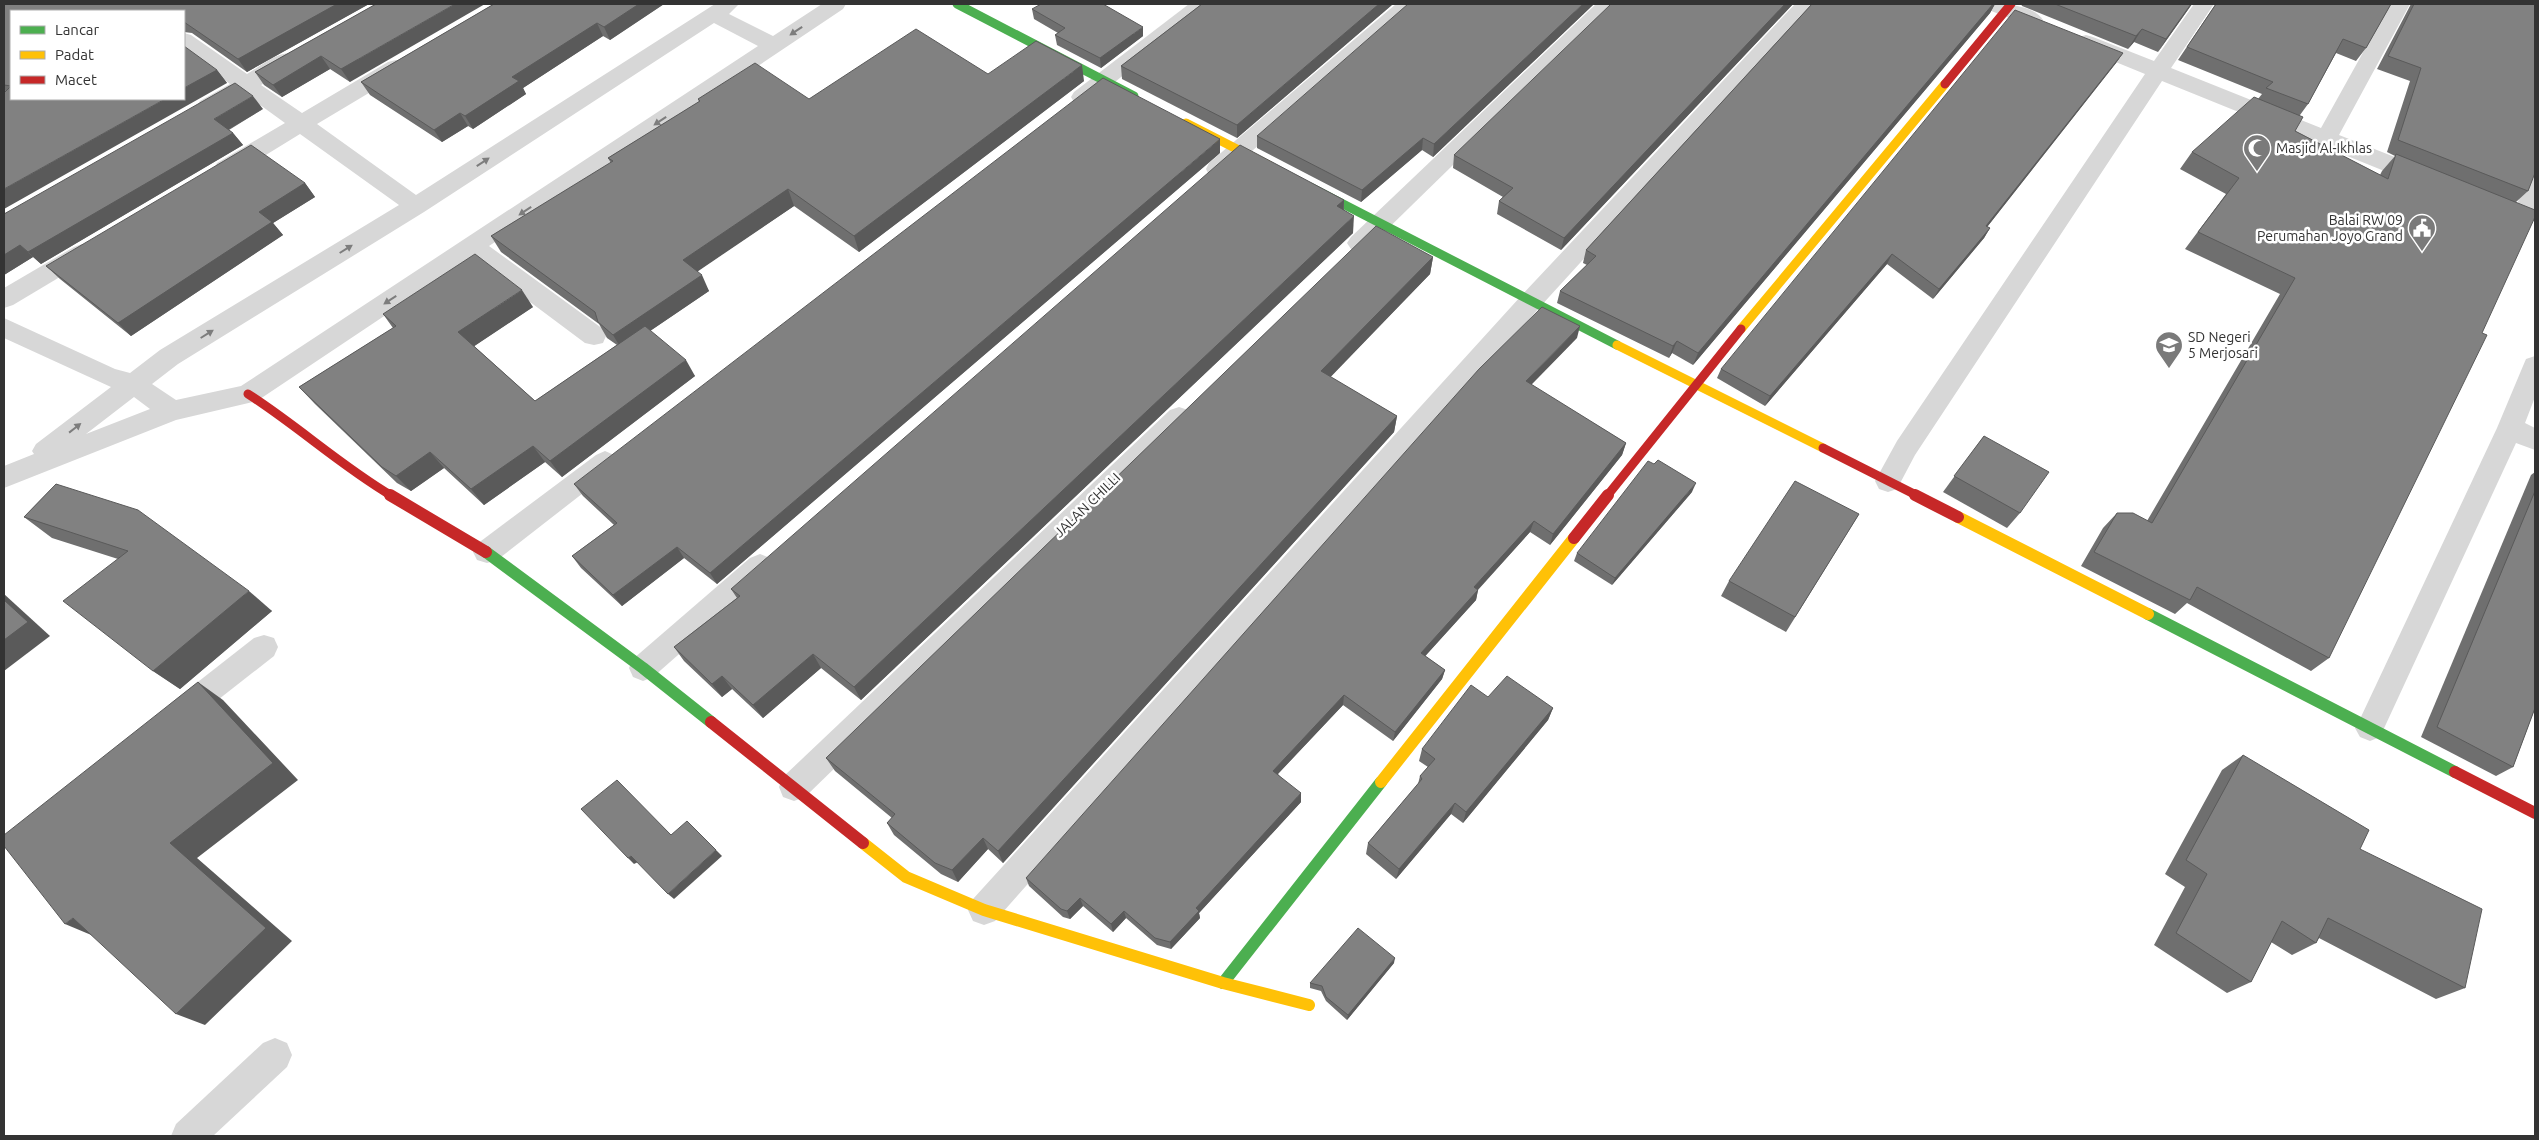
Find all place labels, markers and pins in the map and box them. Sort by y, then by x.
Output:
mosque icon: Masjid Al-Ikhlas [2242,133,2272,172]
place label: Masjid Al-Ikhlas [2276,140,2372,156]
place label: Balai RW 09 Perumahan Joyo Grand [2257,212,2403,244]
public building icon: Balai RW 09 Perumahan Joyo Grand [2407,213,2437,252]
place label: SD Negeri 5 Merjosari [2188,329,2258,361]
school or university icon: SD Negeri 5 Merjosari [2154,330,2184,369]

